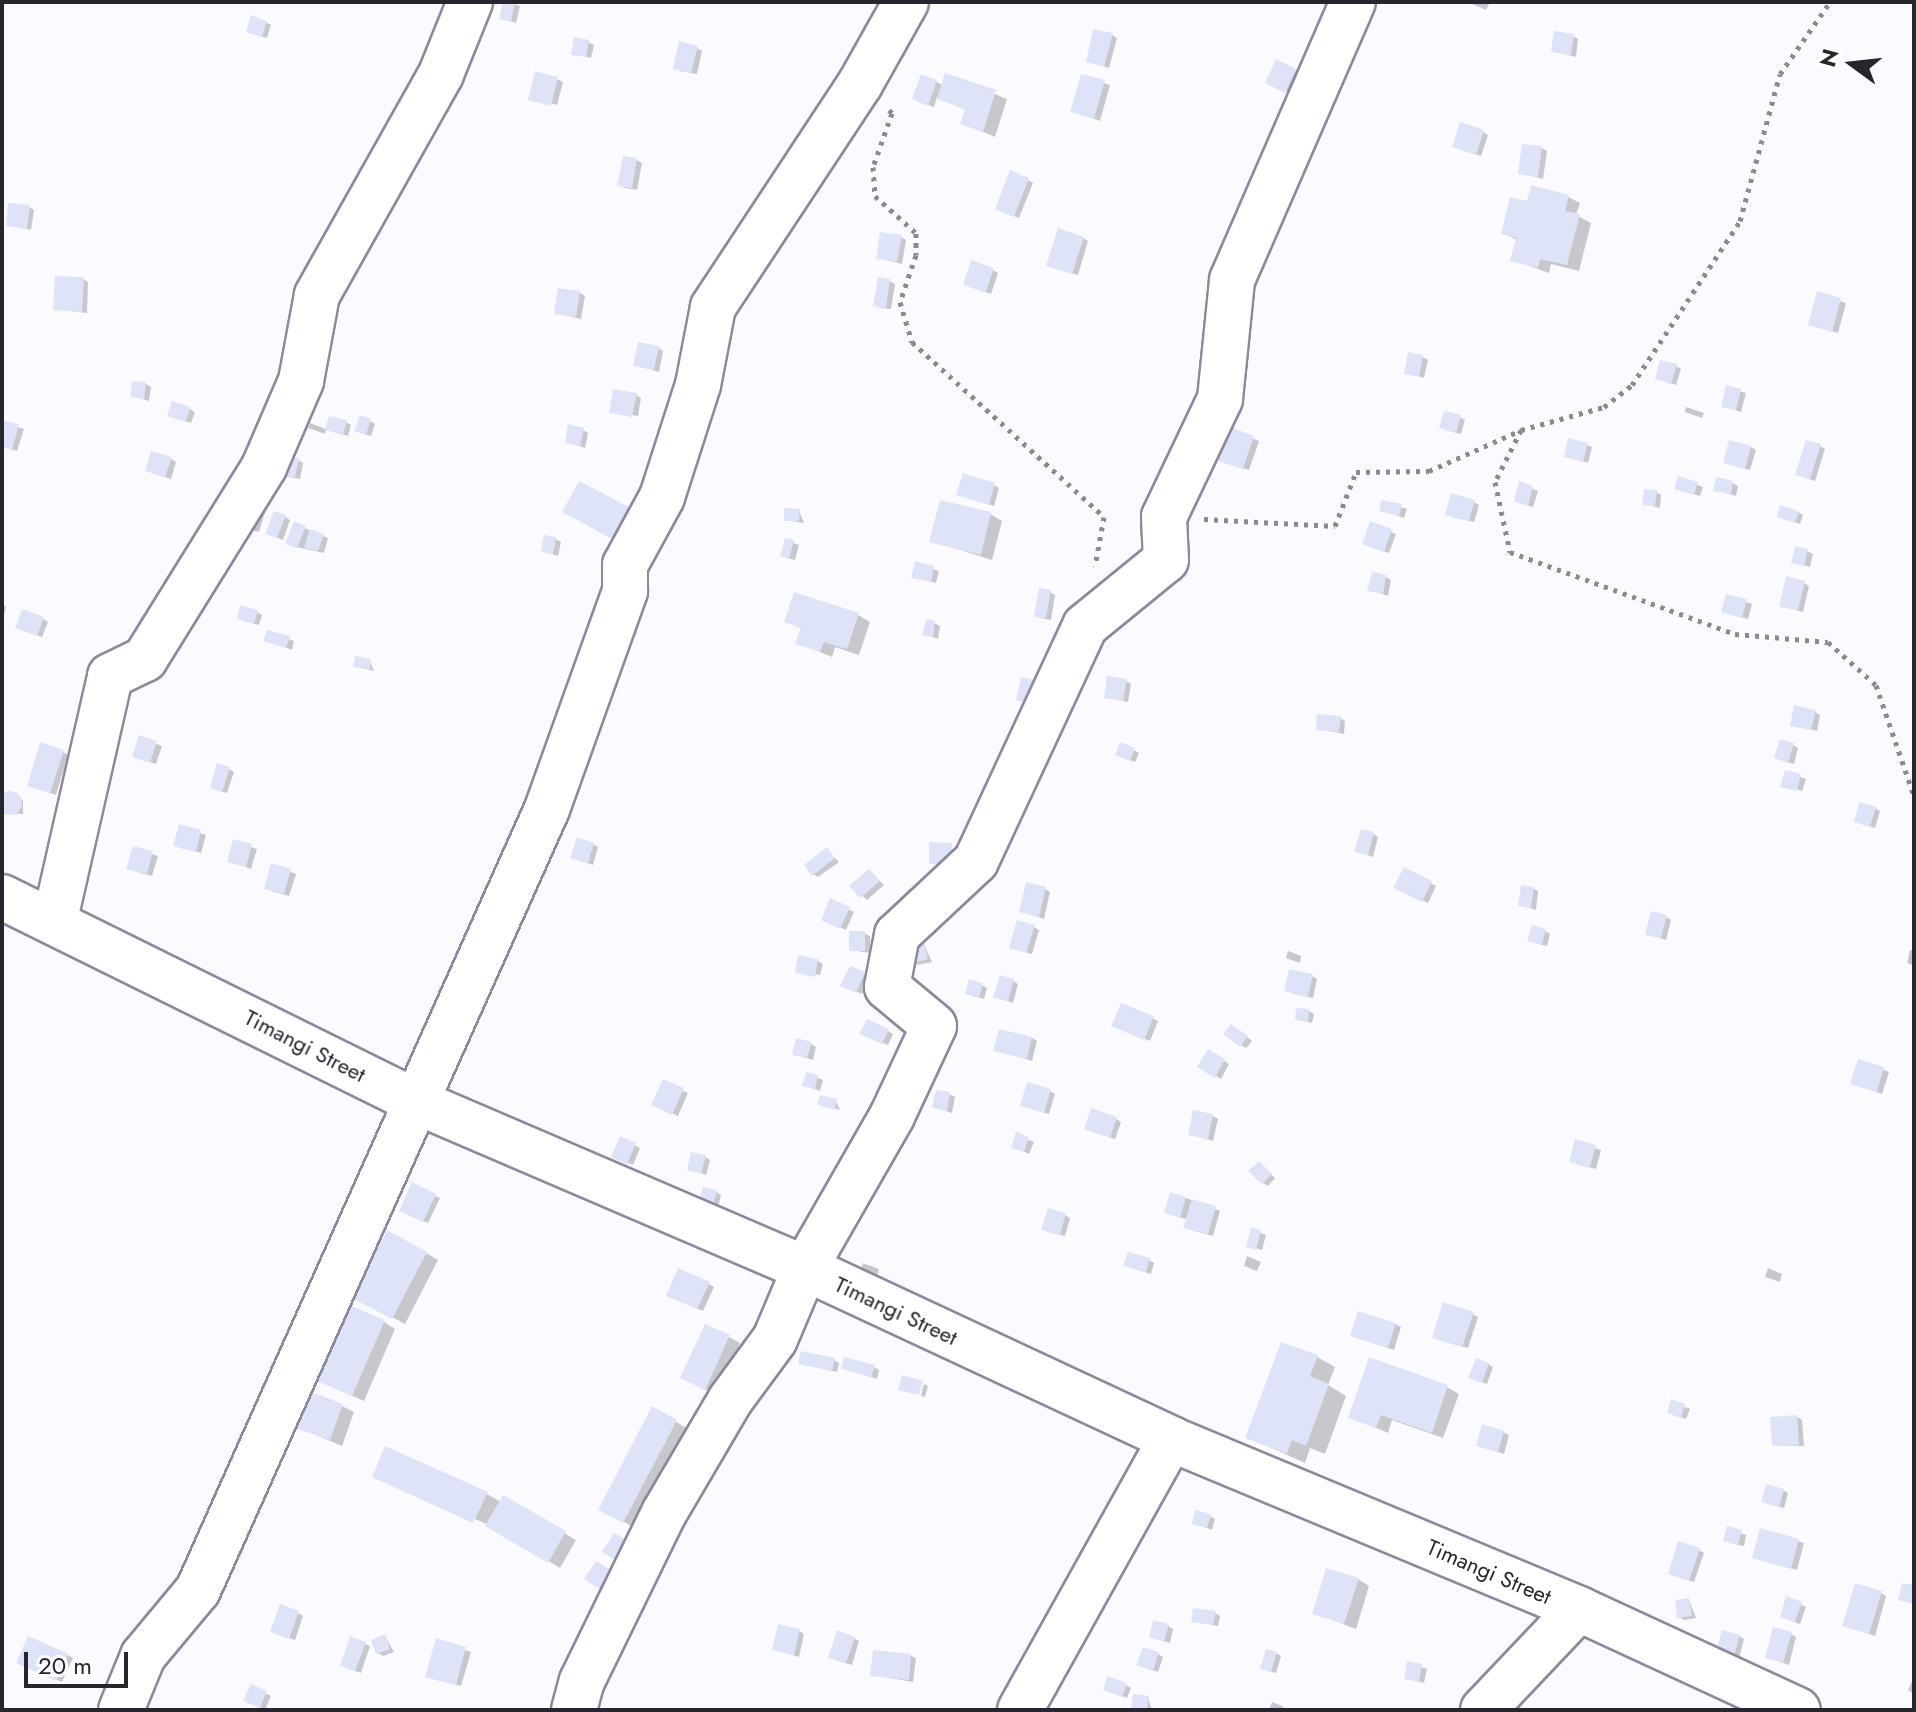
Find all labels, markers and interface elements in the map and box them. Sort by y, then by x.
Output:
north arrow [1812,24,1892,104]
text: N [1811,45,1847,70]
street label: Timangi Street [240,1004,370,1088]
street label: Timangi Street [830,1271,962,1351]
street label: Timangi Street [1423,1534,1555,1610]
scale bar [28,1636,132,1686]
text: 20 m [38,1648,92,1683]

